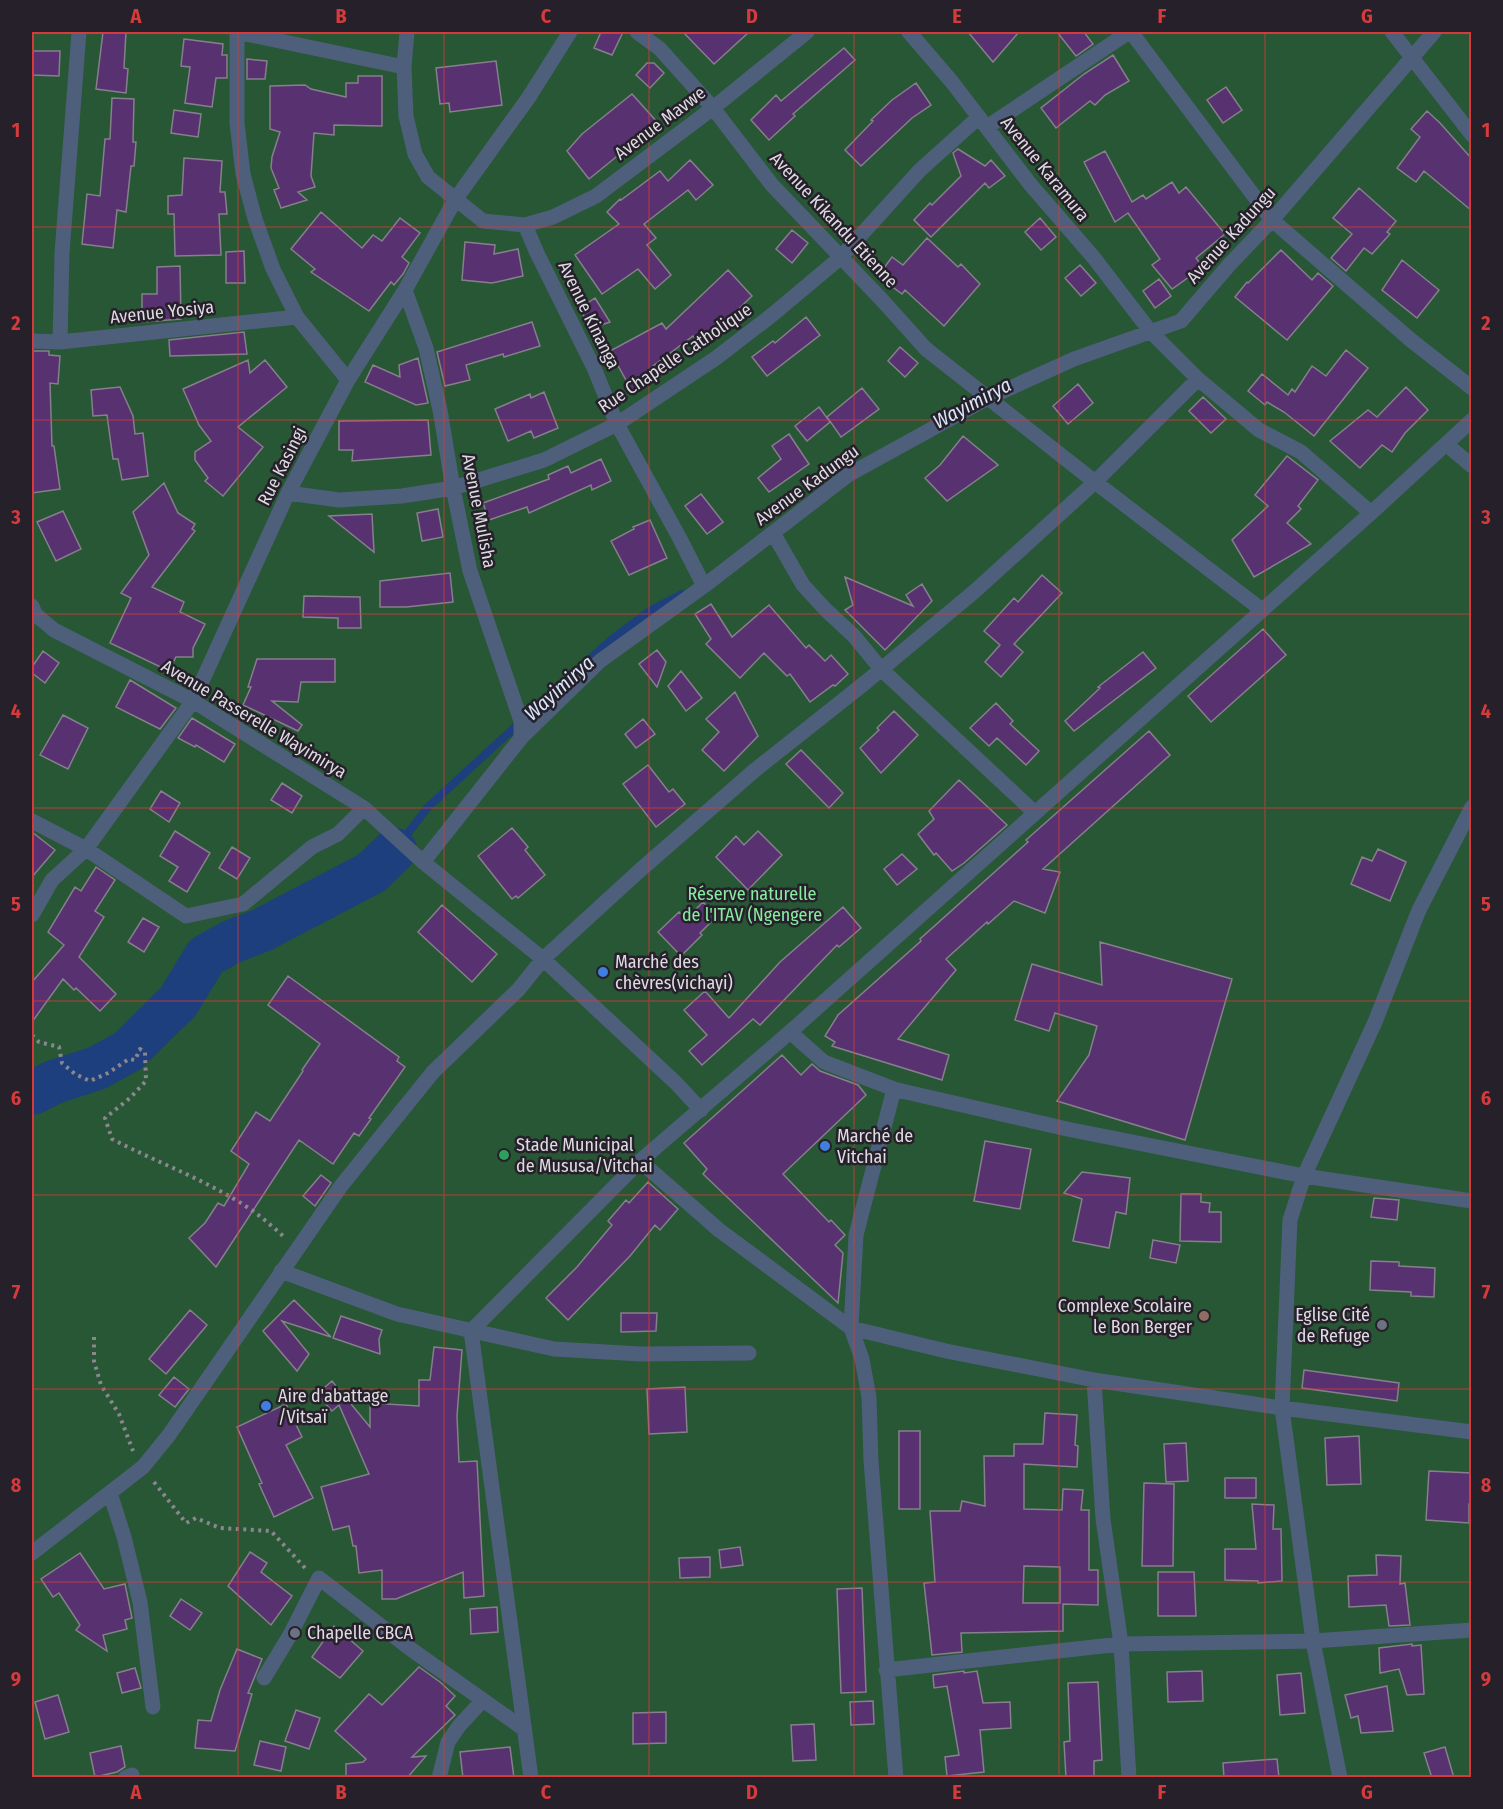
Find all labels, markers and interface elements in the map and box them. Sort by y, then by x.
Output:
text: A [130,4,143,28]
text: B [335,4,347,28]
text: C [541,4,552,28]
text: D [746,4,758,28]
text: E [952,4,962,28]
text: F [1158,4,1167,28]
text: G [1361,4,1373,28]
street label: Avenue Mavwe [610,82,710,164]
street label: Avenue Karamura [996,112,1094,226]
text: 1 [12,118,20,142]
text: 1 [1482,118,1490,142]
street label: Avenue Kikandu Etienne [765,148,903,292]
street label: Avenue Kadungu [1182,182,1280,288]
street label: Avenue Kinanga [553,258,625,373]
street label: Avenue Yosiya [109,296,215,328]
street label: Rue Chapelle Catholique [594,298,756,418]
text: 2 [10,311,21,335]
text: 2 [1480,311,1491,335]
water label: Wayimirya [929,372,1015,434]
street label: Rue Kasingi [253,423,311,509]
street label: Avenue Kadungu [751,440,863,530]
street label: Avenue Mulisha [457,452,501,570]
text: 3 [10,505,21,529]
text: 3 [1480,505,1491,529]
water label: Wayimirya [519,651,599,725]
street label: Avenue Passerelle Wayimirya [157,655,351,783]
text: 4 [11,699,21,723]
text: 4 [1481,699,1491,723]
park label: Réserve naturelle de l'ITAV (Ngengere [682,883,822,926]
text: 5 [11,892,21,916]
text: 5 [1481,892,1491,916]
place label: Marché des chèvres(vichayi) [615,951,733,994]
marker: Marché des chèvres(vichayi) [596,965,610,979]
text: 6 [11,1086,21,1110]
text: 6 [1481,1086,1491,1110]
place label: Marché de Vitchai [837,1125,913,1168]
place label: Stade Municipal de Mususa/Vitchai [516,1134,653,1177]
marker: Marché de Vitchai [818,1139,832,1153]
marker: Stade Municipal de Mususa/Vitchai [497,1148,511,1162]
text: 7 [12,1280,21,1304]
text: 7 [1482,1280,1491,1304]
place label: Complexe Scolaire le Bon Berger [1058,1295,1193,1338]
place label: Eglise Cité de Refuge [1295,1304,1370,1347]
marker: Complexe Scolaire le Bon Berger [1197,1309,1211,1323]
marker: Eglise Cité de Refuge [1375,1318,1389,1332]
place label: Aire d'abattage /Vitsaï [278,1385,388,1428]
marker: Aire d'abattage /Vitsaï [259,1399,273,1413]
text: 8 [11,1473,22,1497]
text: 8 [1481,1473,1492,1497]
place label: Chapelle CBCA [307,1622,413,1644]
marker: Chapelle CBCA [288,1626,302,1640]
text: 9 [11,1667,21,1691]
text: 9 [1481,1667,1491,1691]
text: A [130,1780,143,1804]
text: B [335,1780,347,1804]
text: C [541,1780,552,1804]
text: D [746,1780,758,1804]
text: E [952,1780,962,1804]
text: F [1158,1780,1167,1804]
text: G [1361,1780,1373,1804]

